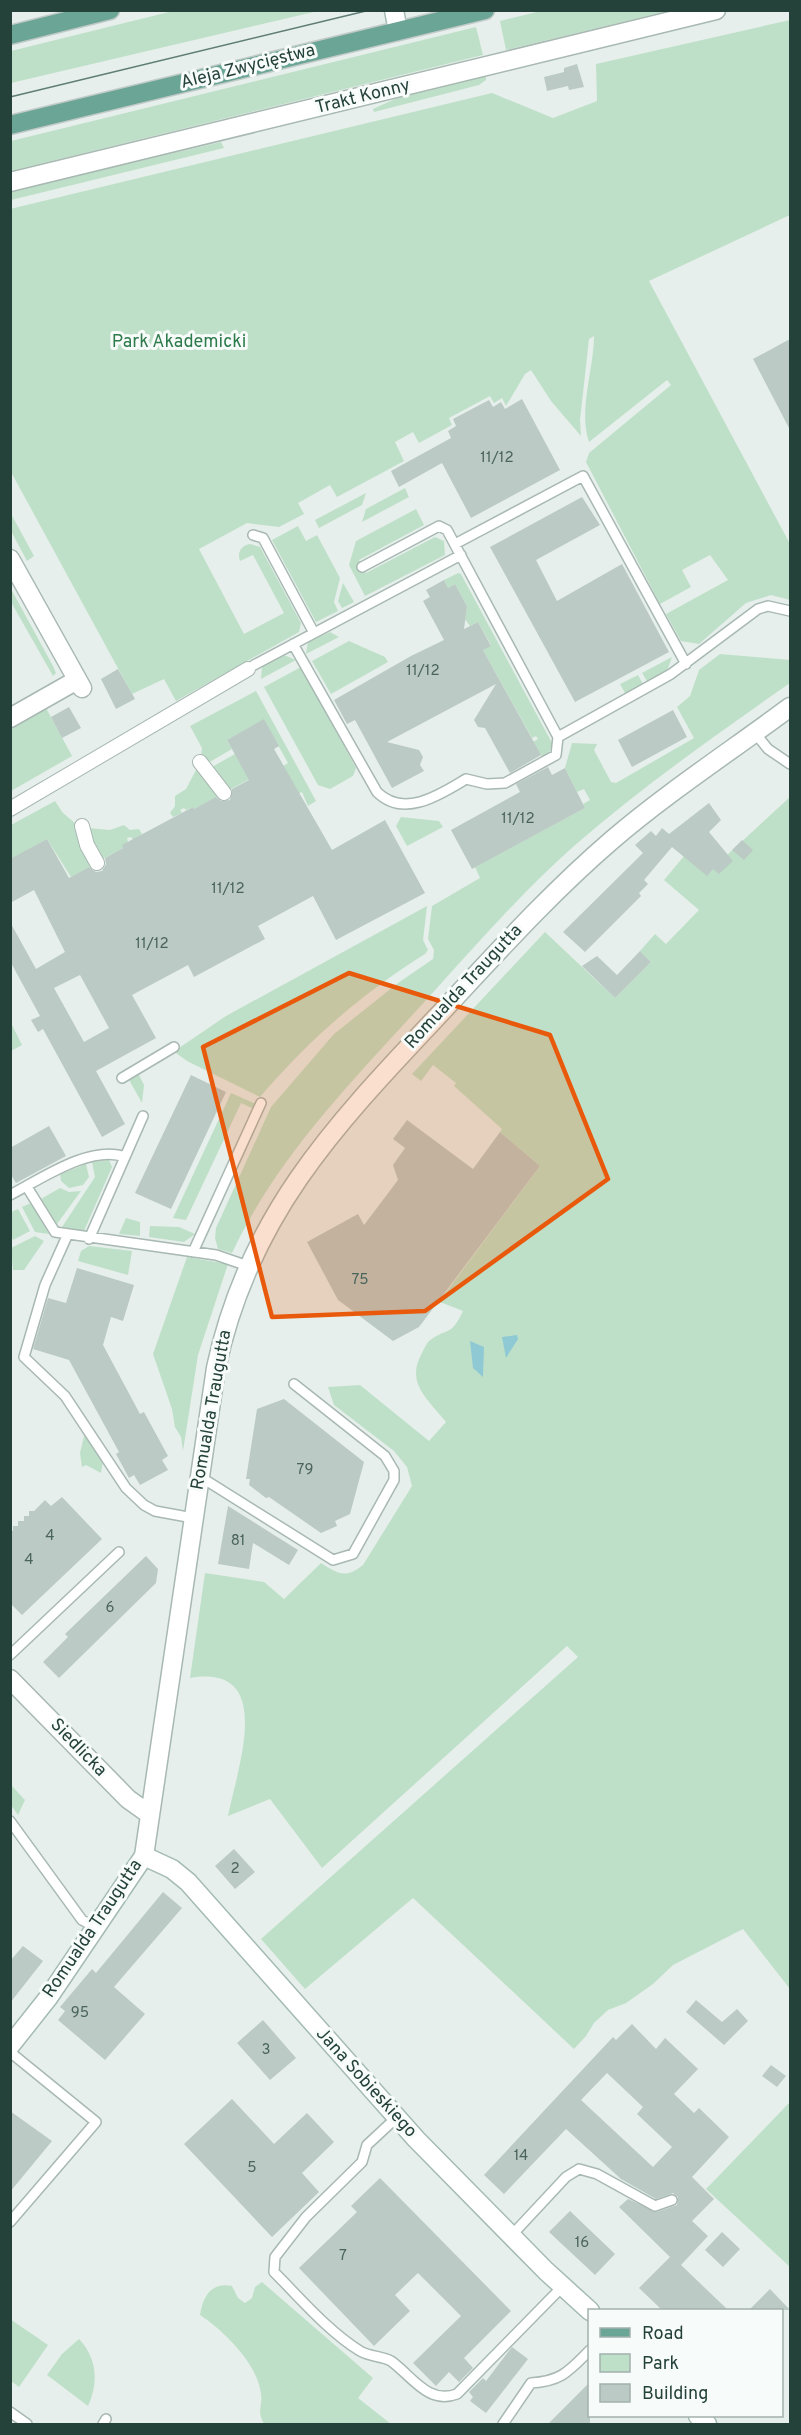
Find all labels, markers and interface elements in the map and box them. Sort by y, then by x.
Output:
street label: Aleja Zwycięstwa [178,39,318,95]
street label: Trakt Konny [313,74,413,120]
park label: Park Akademicki [112,331,246,354]
house number: 11/12 [480,449,514,468]
house number: 11/12 [406,662,440,681]
house number: 11/12 [501,810,535,829]
house number: 11/12 [211,880,245,899]
street label: Romualda Traugutta [400,920,528,1054]
house number: 11/12 [135,935,169,954]
house number: 75 [351,1271,369,1290]
street label: Romualda Traugutta [187,1328,237,1492]
house number: 79 [297,1461,313,1480]
house number: 4 [45,1527,55,1546]
house number: 81 [231,1532,245,1551]
house number: 4 [24,1551,34,1570]
house number: 6 [106,1599,115,1618]
street label: Siedlicka [45,1714,111,1782]
street label: Romualda Traugutta [38,1855,148,2003]
house number: 2 [230,1860,240,1879]
house number: 95 [71,2004,89,2023]
street label: Jana Sobieskiego [310,2023,422,2143]
house number: 3 [261,2041,271,2060]
house number: 14 [514,2147,528,2166]
house number: 5 [247,2159,257,2178]
house number: 16 [575,2234,589,2253]
house number: 7 [339,2247,347,2266]
legend [588,2309,783,2417]
text: Road [642,2323,684,2346]
text: Park [642,2353,679,2376]
text: Building [642,2383,708,2406]

